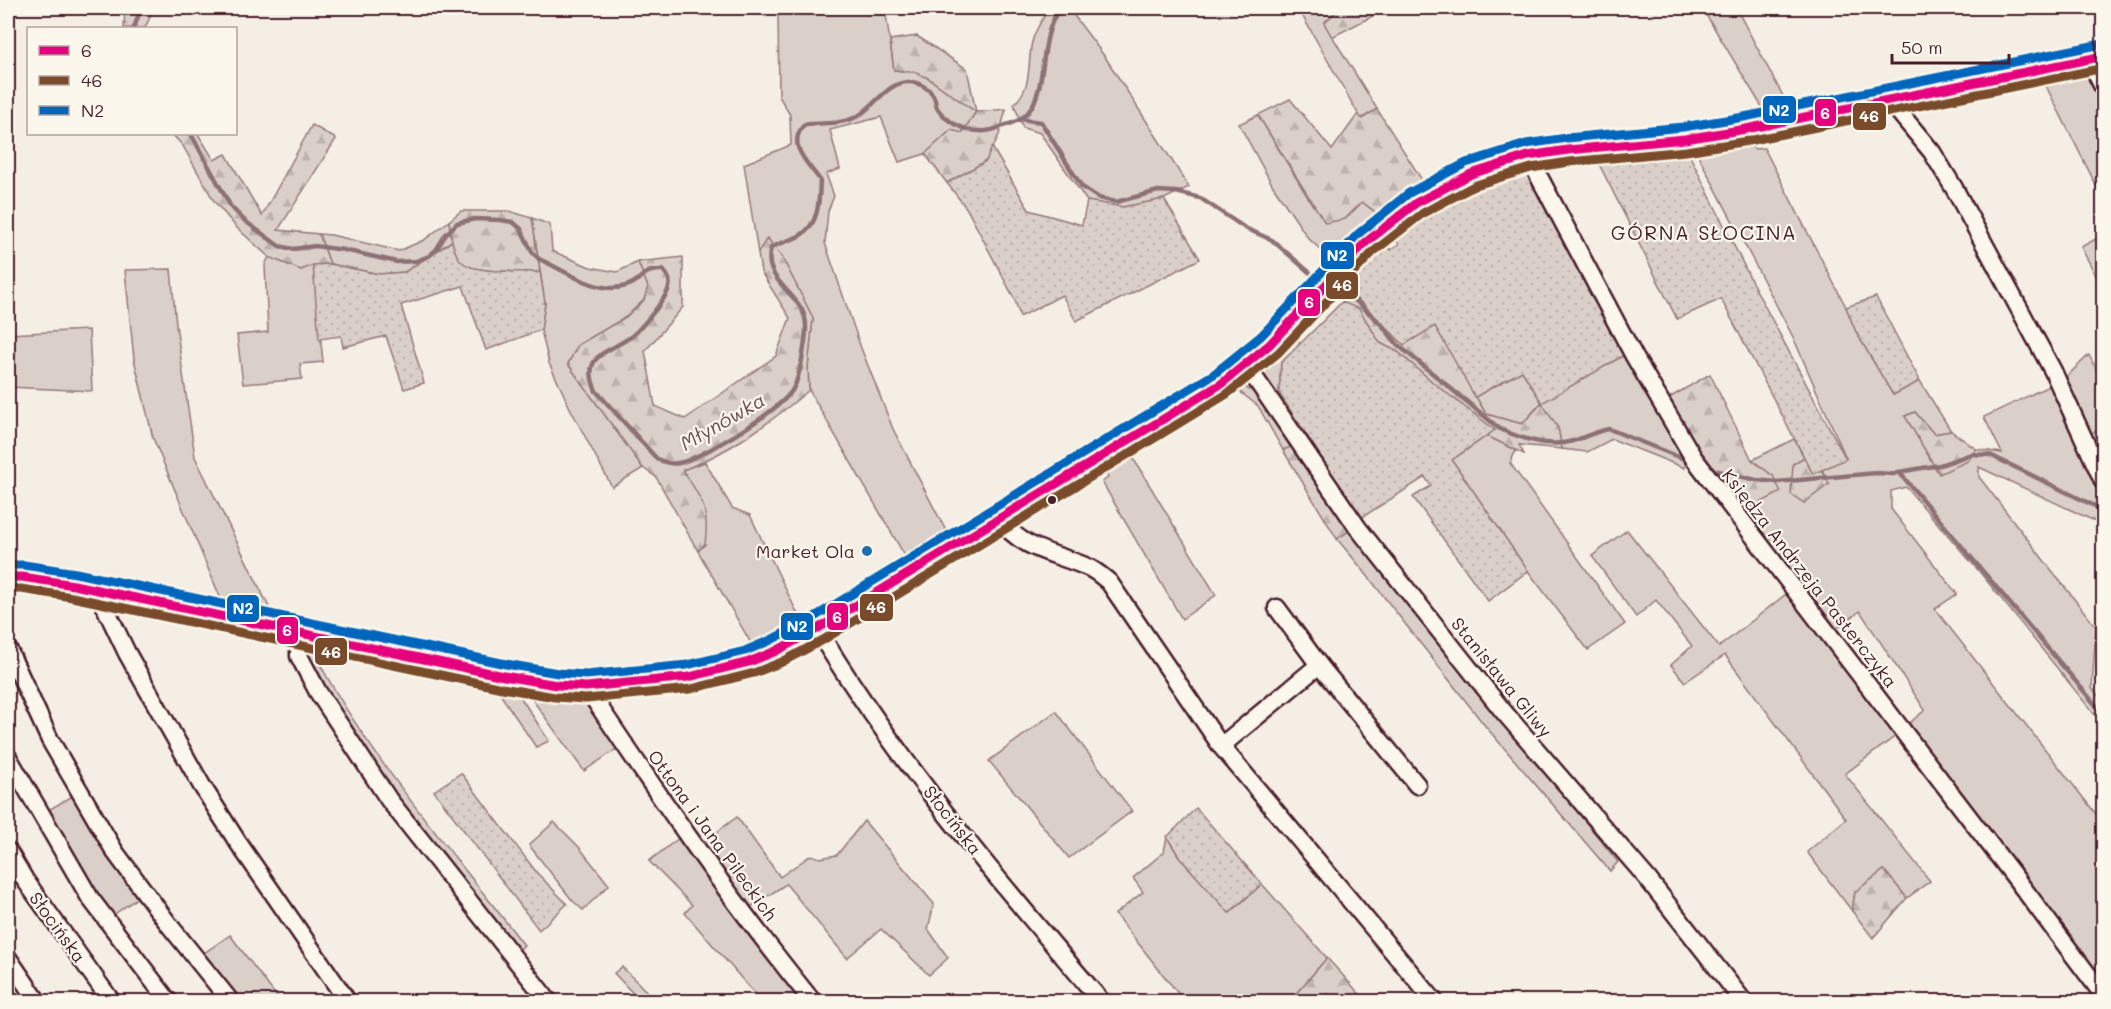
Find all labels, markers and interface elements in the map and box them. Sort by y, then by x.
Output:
legend [27,27,237,135]
scale bar [1892,27,2009,65]
text: 50 m [1901,35,1943,59]
text: 6 [81,38,92,62]
text: 46 [81,68,102,92]
line badge: N2 [1762,95,1797,124]
text: N2 [81,98,104,122]
line badge: 6 [1814,98,1837,127]
text: N2 [1768,99,1790,120]
text: 6 [1820,102,1830,123]
line badge: 46 [1852,102,1887,131]
text: 46 [1859,105,1879,126]
district label: GÓRNA SŁOCINA [1611,219,1797,245]
line badge: N2 [1320,241,1355,270]
text: N2 [1326,244,1348,265]
line badge: 46 [1325,271,1359,300]
text: 46 [1332,274,1352,295]
line badge: 6 [1297,288,1321,317]
text: 6 [1304,291,1314,312]
water label: Młynówka [675,386,769,456]
street label: Księdza Andrzeja Pasterczyka [1717,464,1903,692]
unlabelled marker [1046,494,1058,506]
place label: Market Ola [756,539,855,563]
marker: Market Ola [860,544,874,558]
line badge: 46 [859,593,894,622]
line badge: N2 [226,594,260,623]
text: 46 [866,596,886,617]
text: N2 [232,597,254,618]
line badge: 6 [826,602,849,631]
text: 6 [832,606,842,627]
line badge: N2 [780,612,814,641]
street label: Stanisława Gliwy [1446,612,1558,742]
text: N2 [786,615,808,636]
line badge: 6 [276,616,299,645]
text: 6 [282,619,292,640]
line badge: 46 [314,637,348,666]
text: 46 [321,641,341,662]
street label: Ottona i Jana Pileckich [643,745,783,925]
street label: Słocińska [918,780,988,860]
street label: Słocińska [24,887,92,967]

